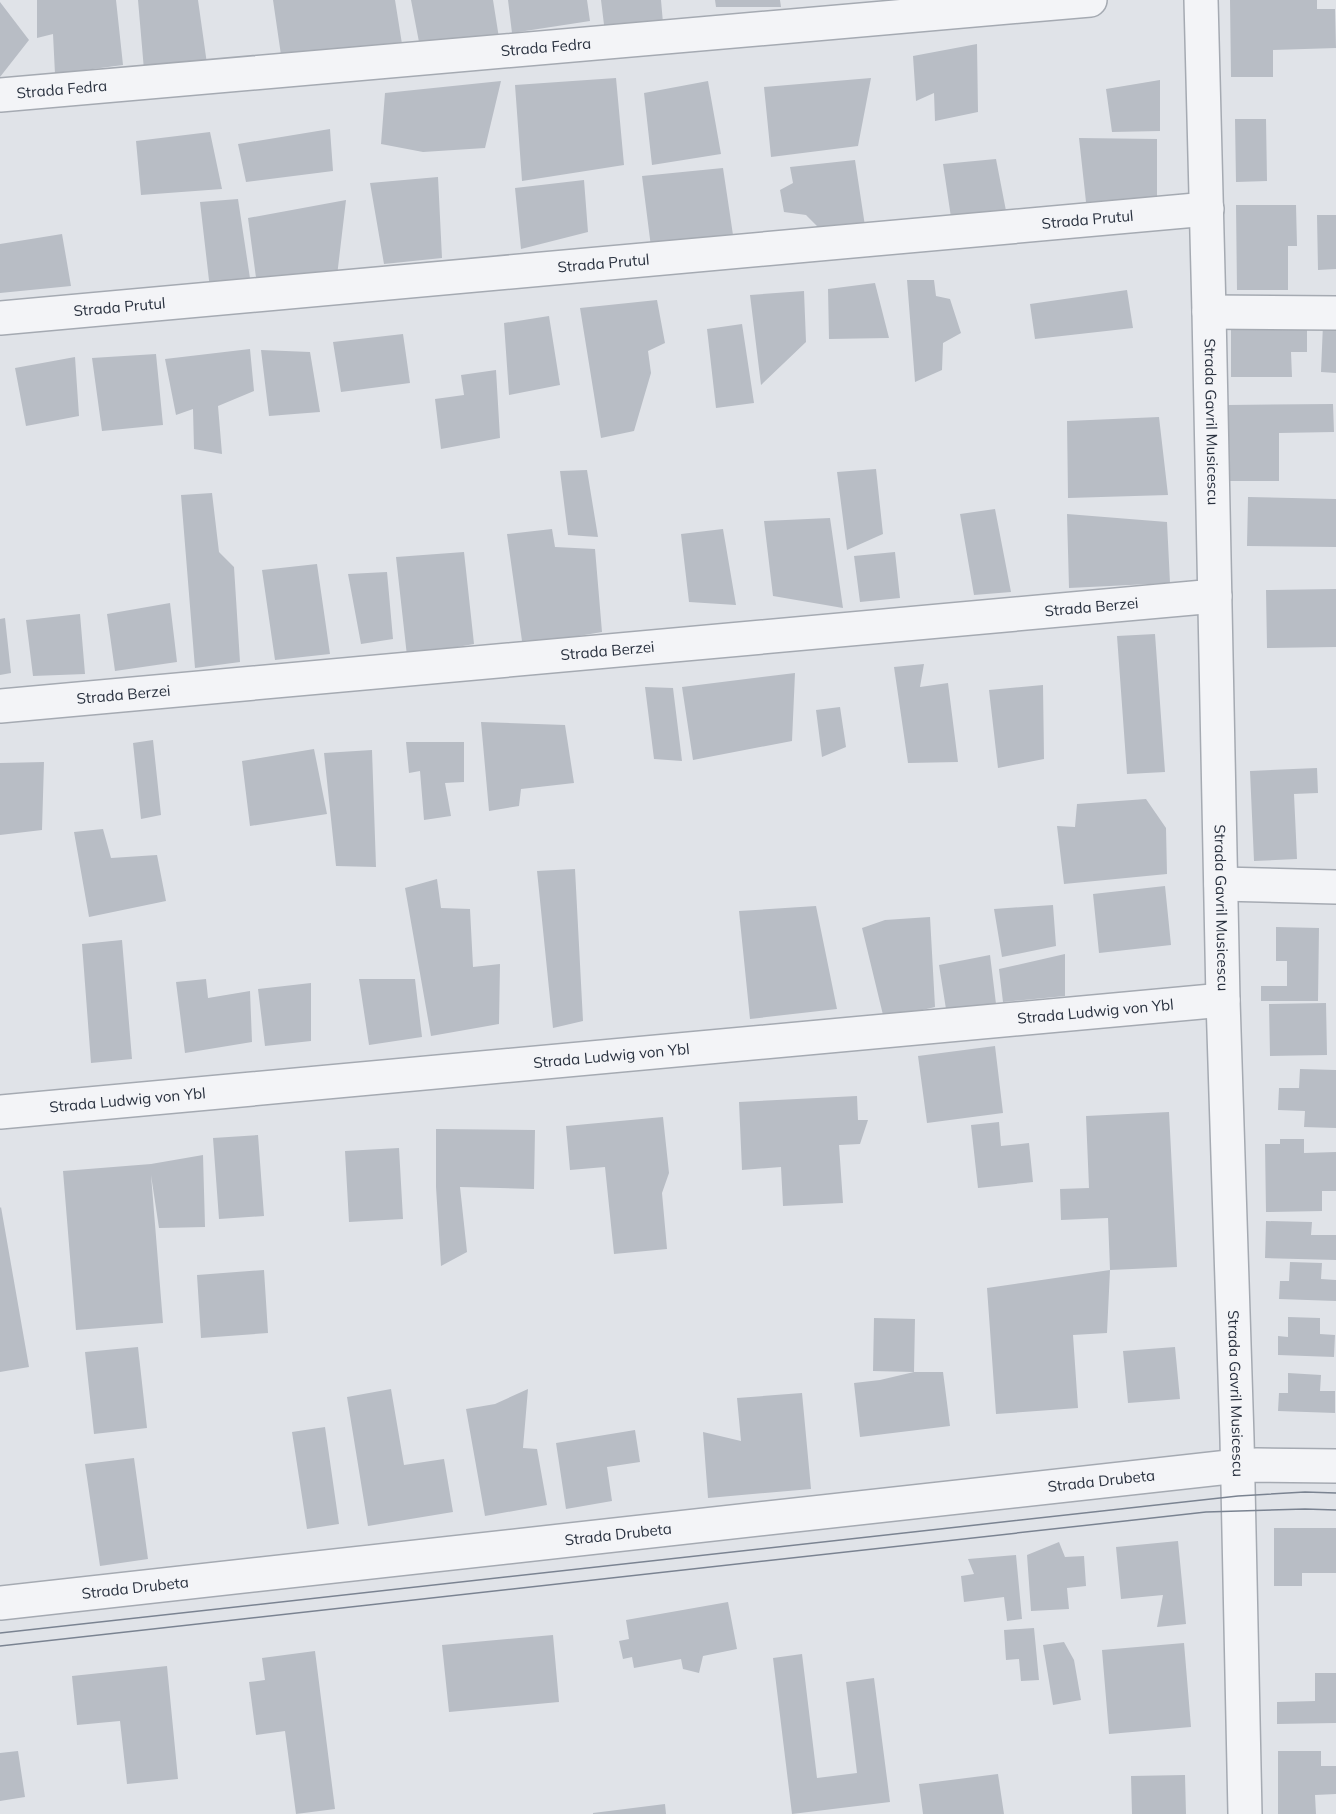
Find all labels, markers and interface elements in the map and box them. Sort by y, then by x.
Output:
street label: Strada Fedra [500,34,592,60]
street label: Strada Fedra [16,76,108,103]
street label: Strada Prutul [1041,206,1134,233]
street label: Strada Prutul [557,249,650,277]
street label: Strada Prutul [73,293,166,320]
street label: Strada Gavril Musicescu [1201,338,1223,505]
street label: Strada Berzei [1044,593,1139,620]
street label: Strada Berzei [560,637,655,664]
street label: Strada Berzei [76,681,171,708]
street label: Strada Gavril Musicescu [1210,824,1233,991]
street label: Strada Ludwig von Ybl [1016,995,1174,1028]
street label: Strada Ludwig von Ybl [532,1039,690,1072]
street label: Strada Ludwig von Ybl [48,1083,207,1116]
street label: Strada Gavril Musicescu [1224,1310,1248,1477]
street label: Strada Drubeta [1047,1465,1156,1496]
street label: Strada Drubeta [564,1519,673,1549]
street label: Strada Drubeta [81,1572,190,1603]

